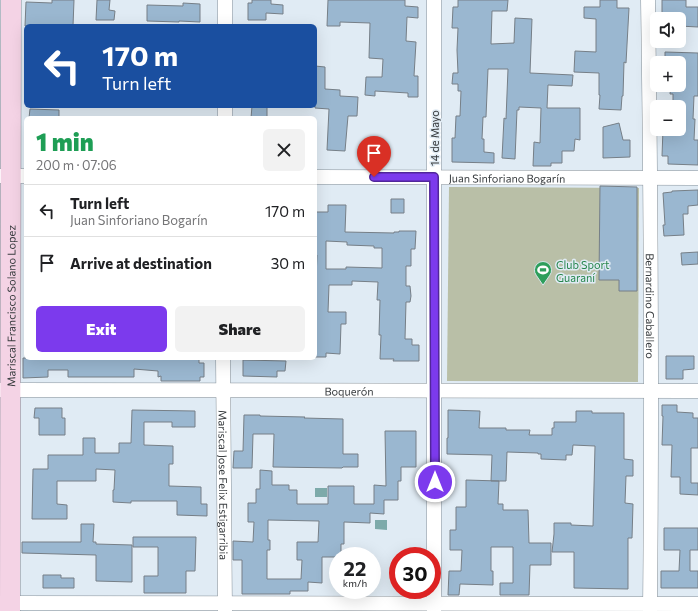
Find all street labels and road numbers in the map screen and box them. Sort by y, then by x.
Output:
street label: 14 de Mayo [428,110,441,166]
street label: Juan Sinforiano Bogarín [449,171,565,185]
street label: Mariscal Francisco Solano Lopez [4,225,17,387]
street label: Bernardino Caballero [644,253,658,359]
street label: Boquerón [324,384,374,397]
street label: Mariscal Jose Felix Estigarribia [216,410,231,560]

